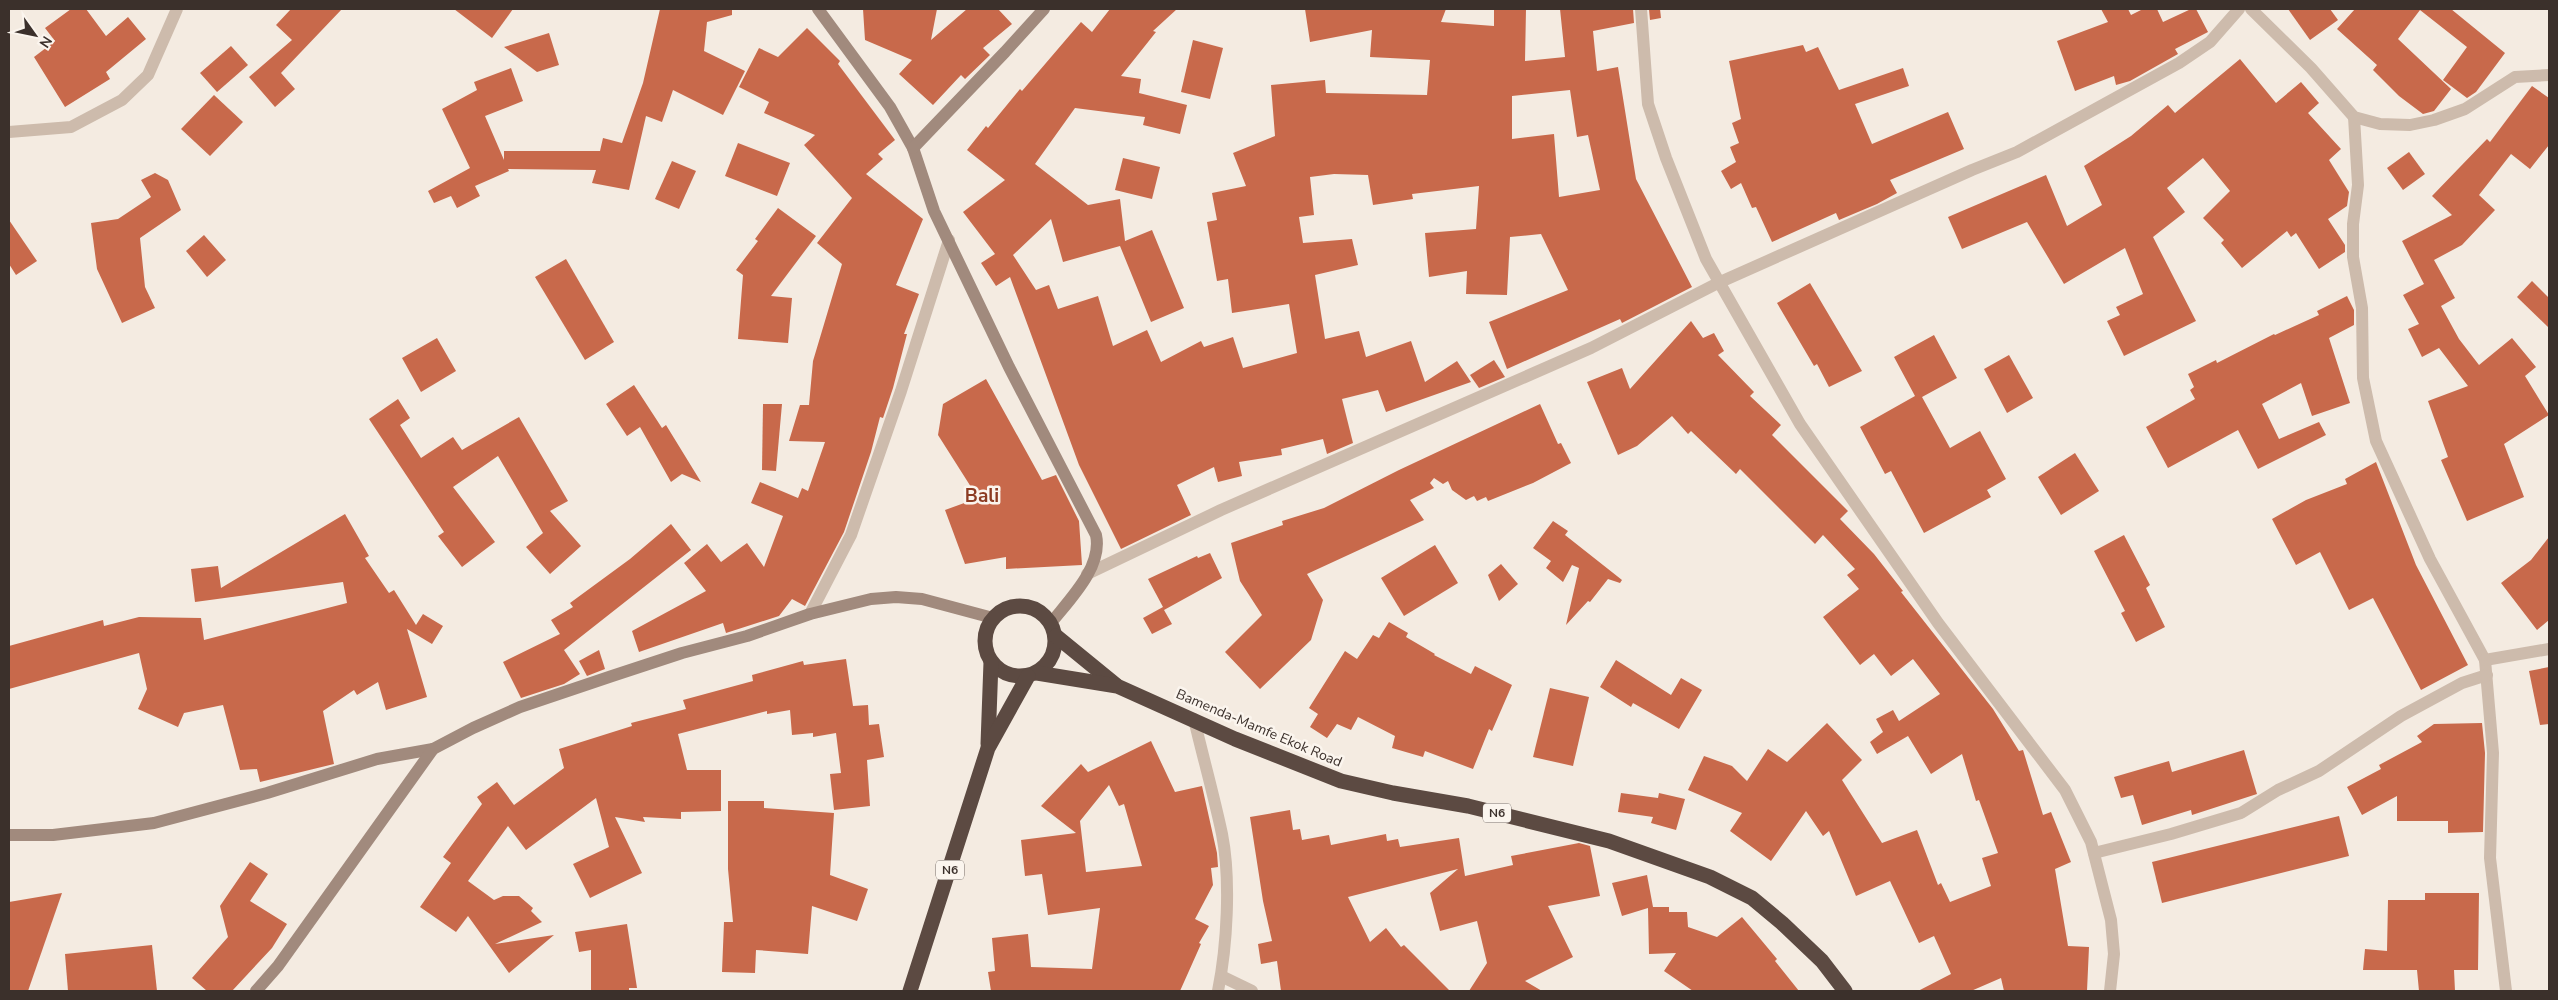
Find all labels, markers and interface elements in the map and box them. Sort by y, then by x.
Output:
north arrow [10,10,60,60]
text: N [35,32,56,51]
district label: Bali [965,483,999,509]
street label: Bamenda-Mamfe Ekok Road [1173,684,1345,772]
road number: N6 [1483,804,1511,822]
road number: N6 [936,860,964,880]

